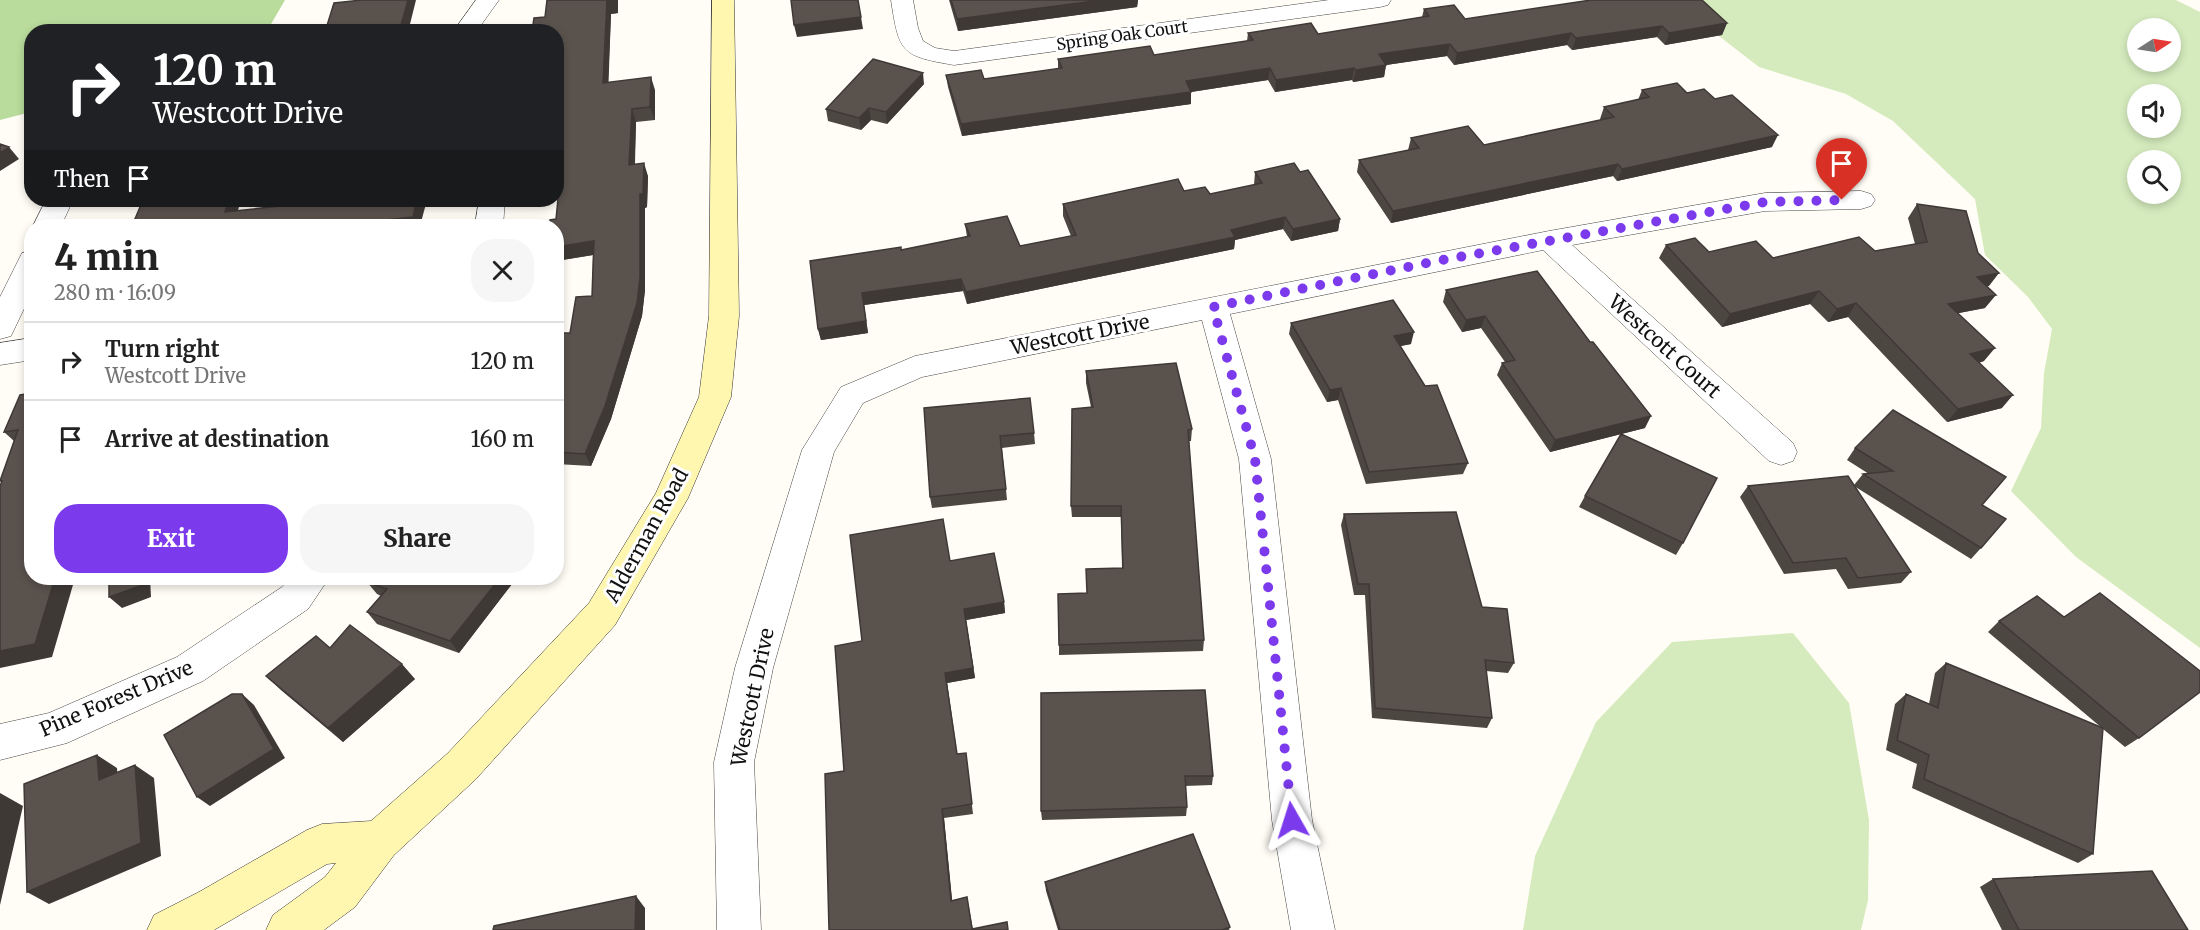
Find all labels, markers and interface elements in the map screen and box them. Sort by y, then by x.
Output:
street label: Spring Oak Court [1055,16,1190,54]
north arrow [2127,18,2181,72]
map controls [2127,18,2181,204]
text: 120 m [153,44,276,96]
icon: right [54,48,132,126]
button: sound [2127,84,2181,138]
text: Westcott Drive [153,96,343,130]
pin [1816,138,1867,200]
icon: arrive [1825,147,1858,180]
button: search [2127,150,2181,204]
icon: arrive [122,162,155,195]
text: Then [54,165,110,193]
text: 4 min [54,235,159,280]
button: close [471,239,534,302]
text: 280 m · 16:09 [54,280,176,305]
street label: Westcott Court [1603,288,1727,403]
street label: Westcott Drive [1008,308,1152,360]
text: Turn right [105,335,219,363]
icon: right [54,345,87,378]
text: 120 m [470,347,534,375]
text: Westcott Drive [105,363,246,388]
icon: arrive [54,423,87,456]
text: Arrive at destination [105,425,329,453]
text: 160 m [470,425,534,453]
street label: Alderman Road [598,464,693,607]
button: Exit [54,504,288,573]
button: Share [300,504,534,573]
street label: Westcott Drive [725,626,779,769]
street label: Pine Forest Drive [36,654,196,742]
position arrow [1260,788,1324,852]

